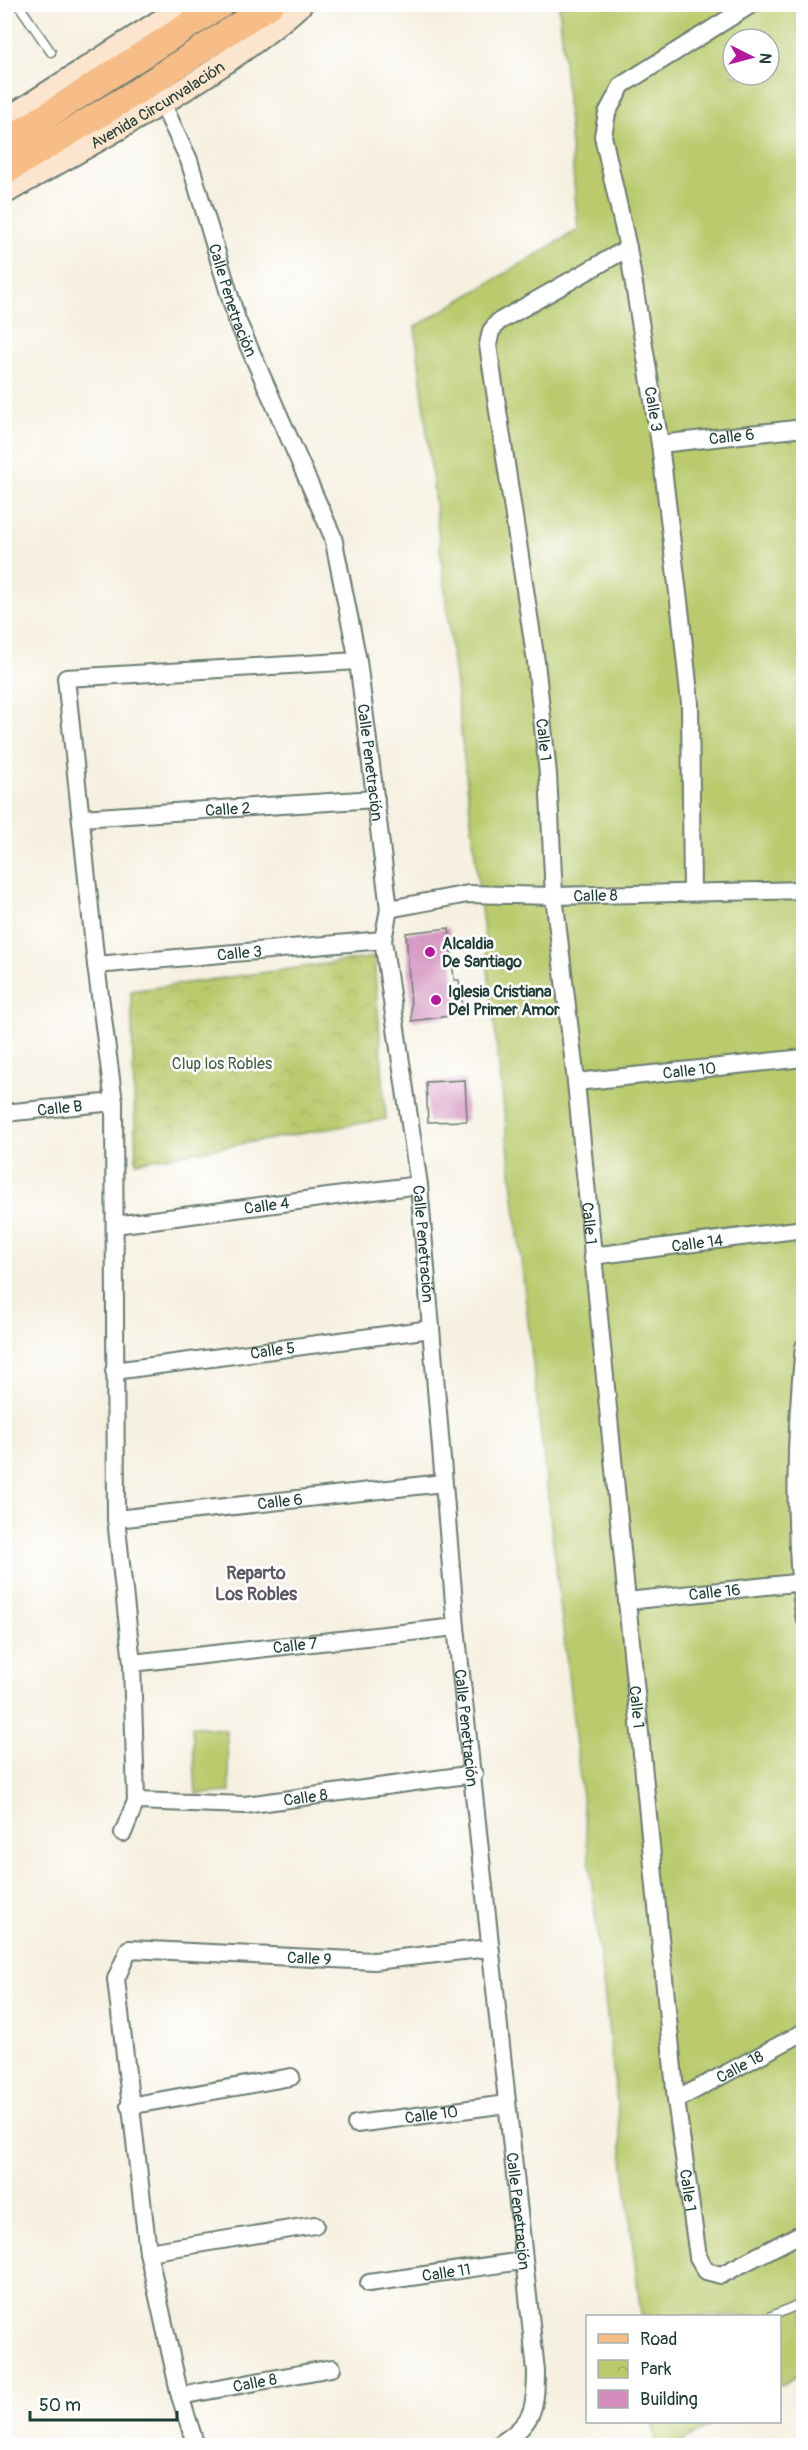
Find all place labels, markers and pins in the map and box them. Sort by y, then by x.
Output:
place label: Alcaldia De Santiago [442,934,522,972]
marker: Alcaldia De Santiago [423,945,437,959]
place label: Iglesia Cristiana Del Primer Amor [448,982,560,1020]
marker: Iglesia Cristiana Del Primer Amor [429,993,443,1007]

